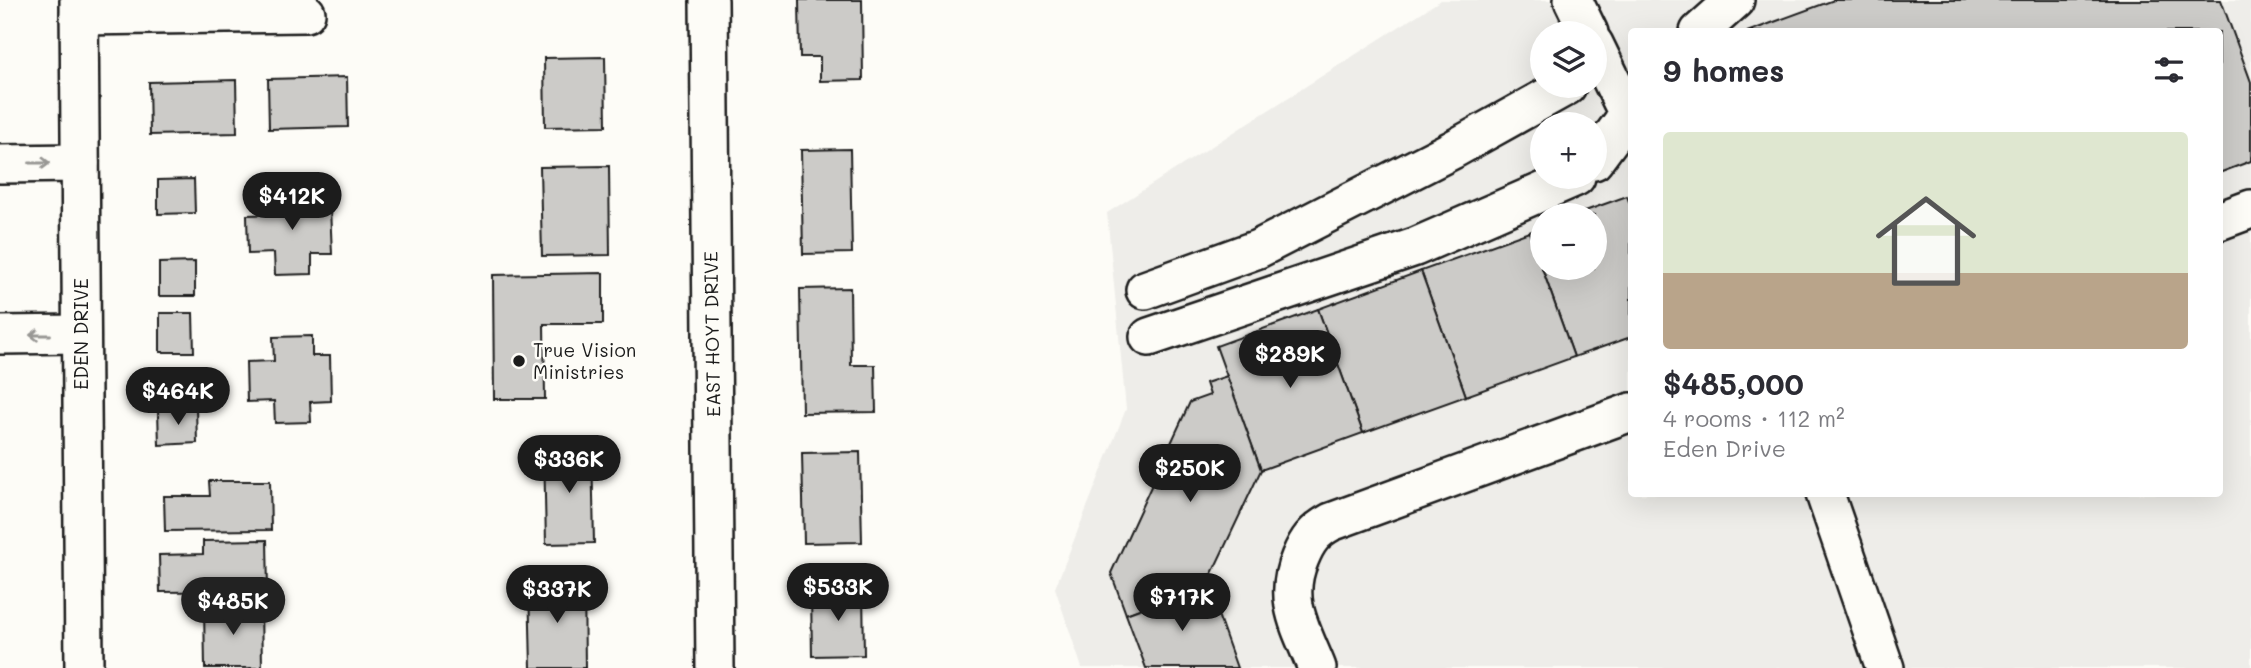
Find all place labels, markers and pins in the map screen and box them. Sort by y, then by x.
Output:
pin: $412K [243,173,341,232]
pin: $289K [1241,330,1339,390]
place label: True Vision Ministries [533,337,636,384]
marker: True Vision Ministries [511,353,527,369]
pin: $464K [129,368,227,427]
pin: $336K [520,435,618,495]
pin: $250K [1141,444,1239,504]
pin: $533K [789,564,887,623]
pin: $337K [508,566,606,625]
pin: $717K [1133,574,1231,633]
pin: $485K [184,578,282,637]

